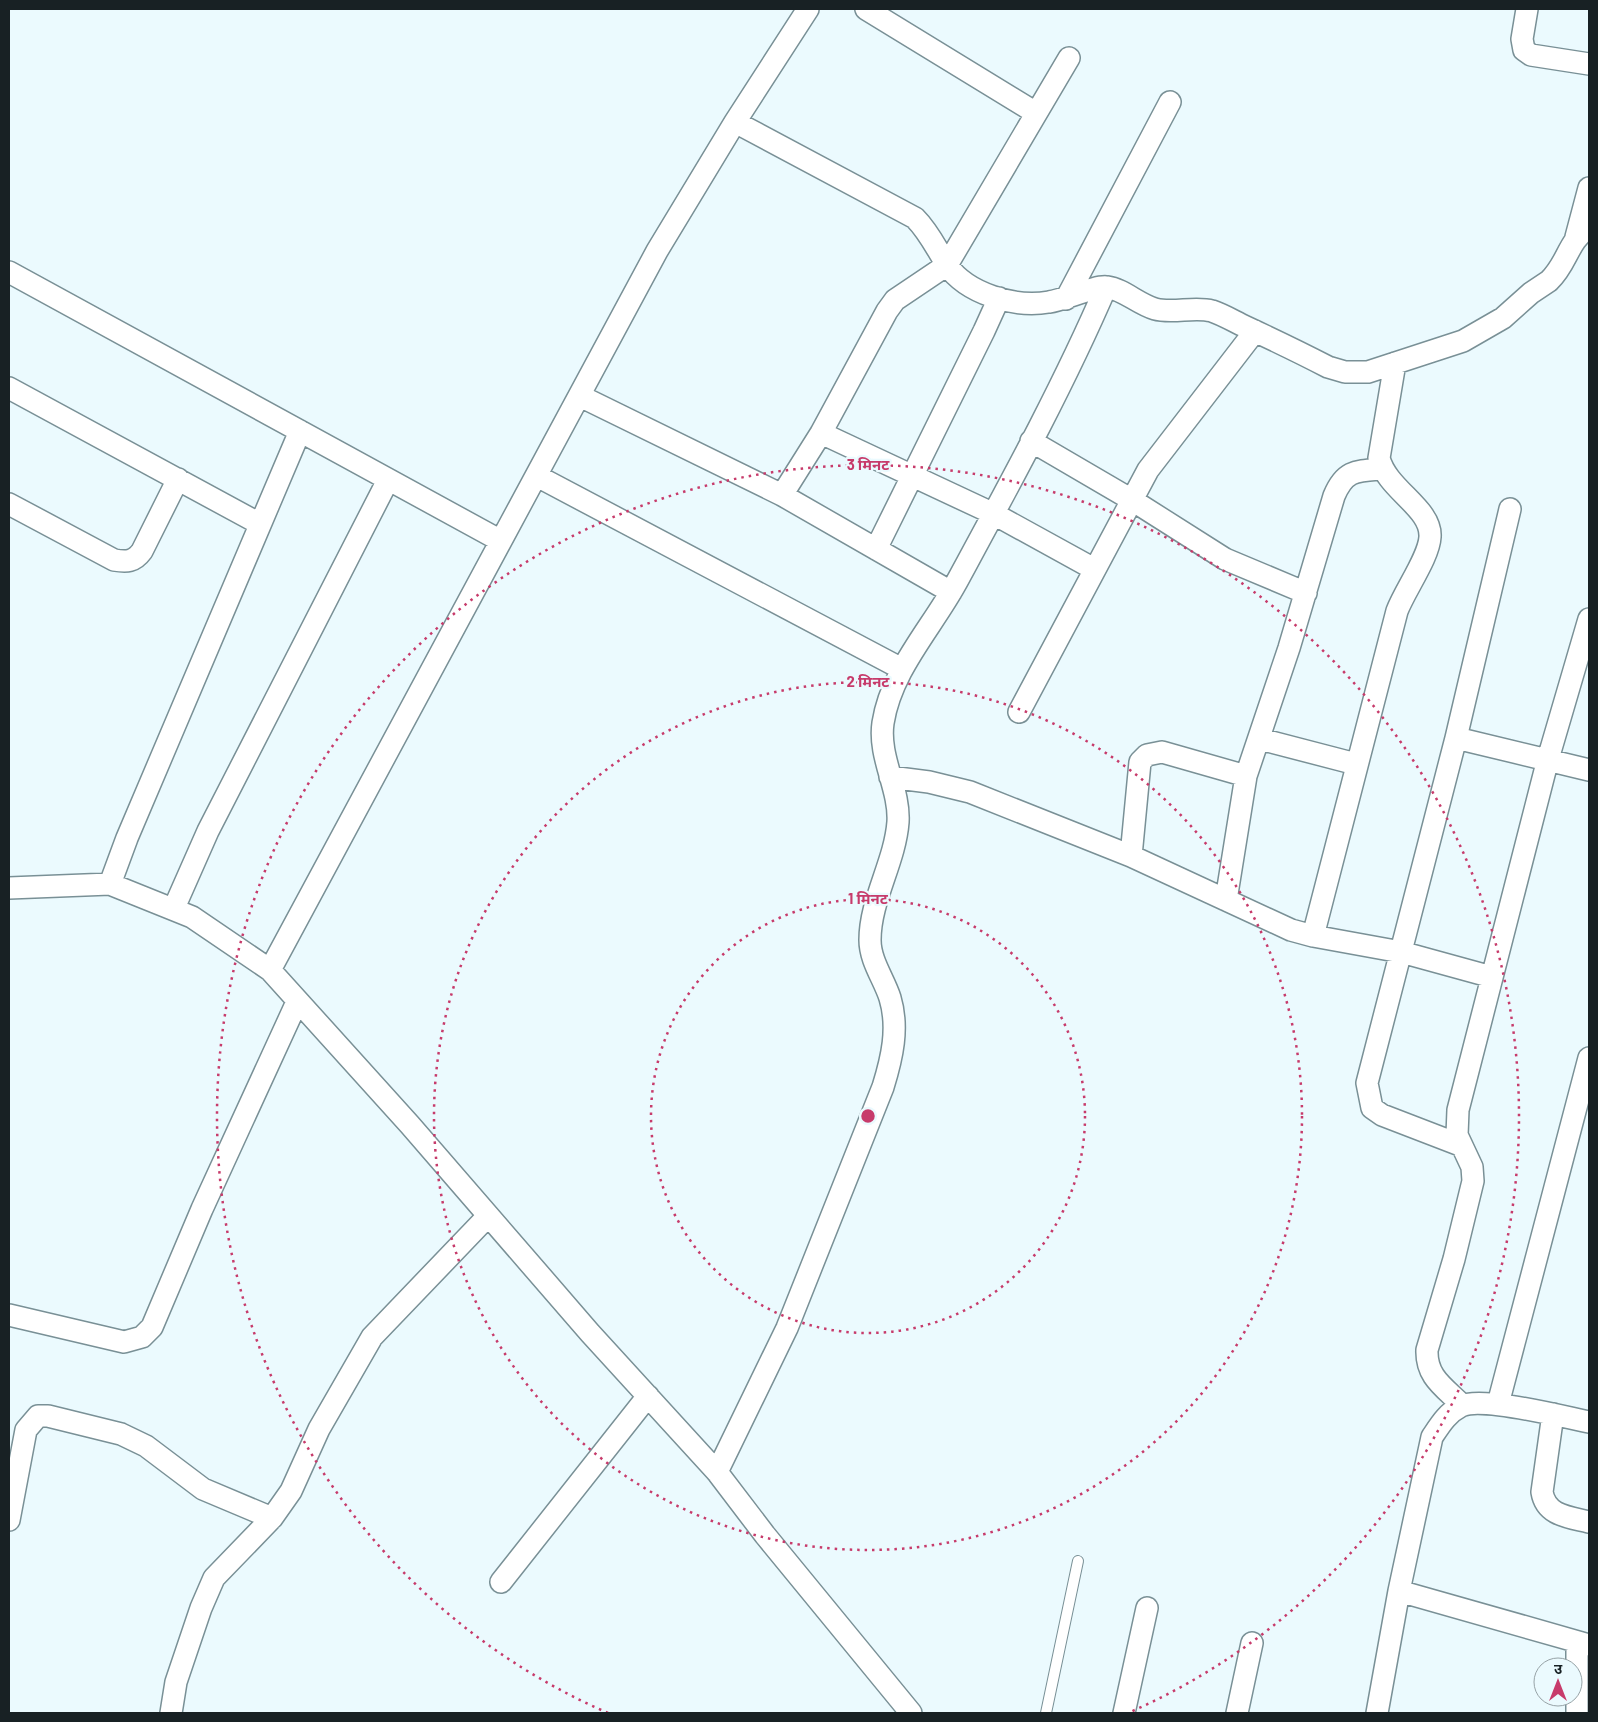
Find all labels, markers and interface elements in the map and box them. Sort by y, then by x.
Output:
text: 3 मिनट [847,455,890,473]
text: 2 मिनट [847,672,890,690]
text: 1 मिनट [848,889,889,907]
centre of rings [859,1107,877,1125]
north arrow [1533,1657,1583,1707]
text: उ [1554,1660,1563,1677]

